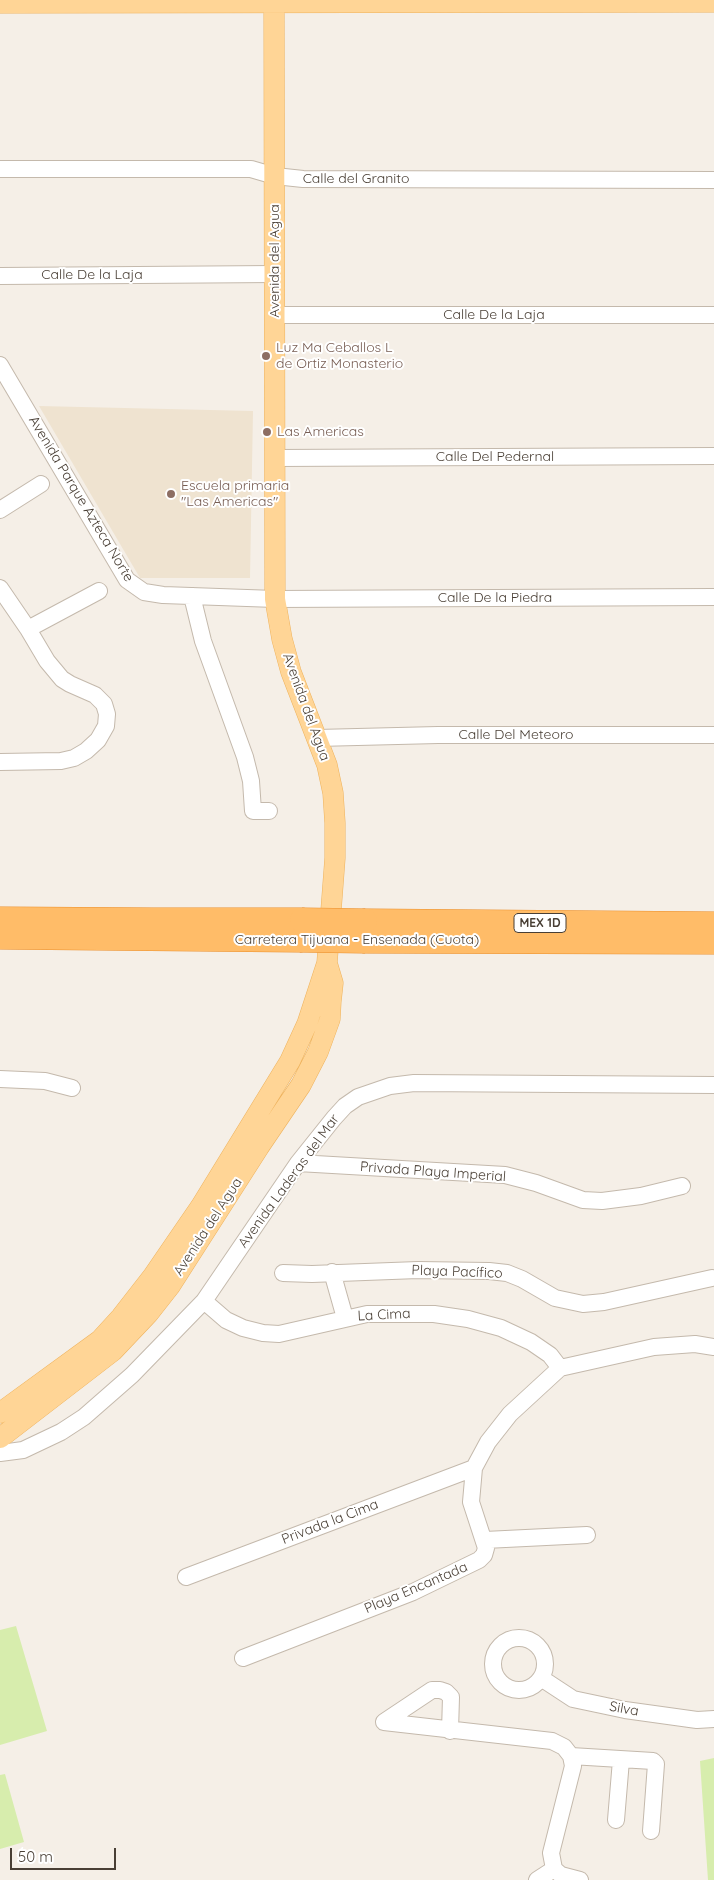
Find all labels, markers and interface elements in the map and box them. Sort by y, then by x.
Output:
street label: Calle del Granito [303,171,409,187]
street label: Avenida del Agua [267,204,283,318]
street label: Calle De la Laja [41,267,143,283]
street label: Calle De la Laja [443,307,545,323]
place label: Luz Ma Ceballos L de Ortiz Monasterio [276,340,403,372]
marker: Luz Ma Ceballos L de Ortiz Monasterio [260,350,272,362]
street label: Avenida Parque Azteca Norte [25,413,137,585]
place label: Las Americas [277,424,364,440]
marker: Las Americas [261,426,273,438]
street label: Calle Del Pedernal [436,449,554,465]
place label: Escuela primaria "Las Americas" [181,478,289,511]
marker: Escuela primaria "Las Americas" [165,488,177,500]
street label: Calle De la Piedra [438,590,552,606]
street label: Avenida del Agua [279,651,333,763]
street label: Calle Del Meteoro [459,727,573,743]
road number: MEX 1D [514,914,566,932]
street label: Carretera Tijuana - Ensenada (Cuota) [235,932,479,948]
street label: Avenida Laderas del Mar [235,1111,343,1251]
street label: Privada Playa Imperial [359,1159,507,1185]
street label: Avenida del Agua [170,1175,246,1279]
street label: Playa Pacífico [411,1262,503,1282]
street label: La Cima [357,1305,411,1325]
street label: Privada la Cima [279,1496,381,1548]
street label: Playa Encantada [362,1559,470,1617]
street label: Silva [608,1698,640,1720]
scale bar [12,1838,119,1870]
text: 50 m [18,1847,53,1866]

